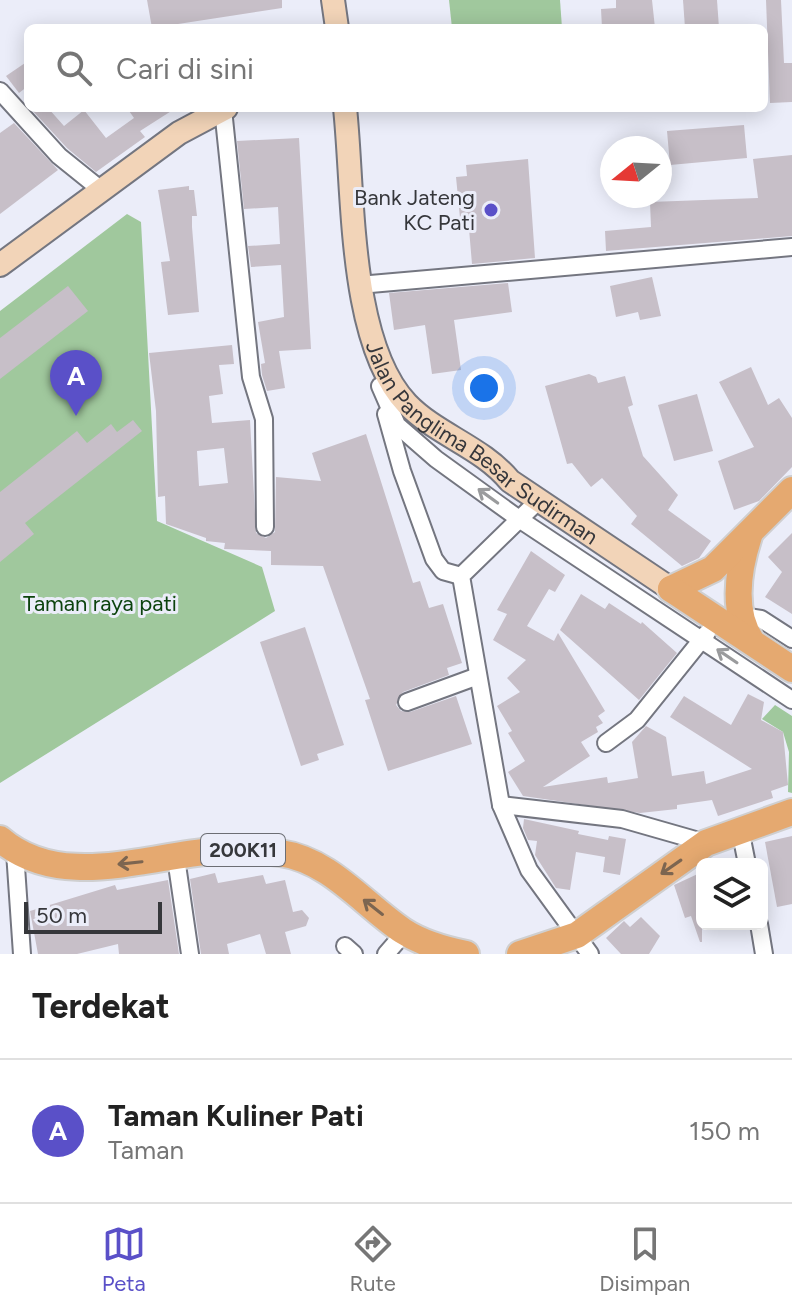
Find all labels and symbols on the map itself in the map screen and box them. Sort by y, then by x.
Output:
north arrow [600,136,672,208]
place label: Bank Jateng KC Pati [354,184,475,236]
marker: Bank Jateng KC Pati [482,201,500,219]
street label: Jalan Panglima Besar Sudirman [360,337,604,550]
pin: A [50,350,102,416]
your location [464,368,504,408]
one-way arrow [477,488,499,505]
park label: Taman raya pati [23,590,177,617]
one-way arrow [717,648,739,664]
road number: 200K11 [201,834,285,866]
one-way arrow [118,856,144,871]
one-way arrow [661,859,683,875]
scale bar [24,898,162,934]
one-way arrow [363,898,384,916]

